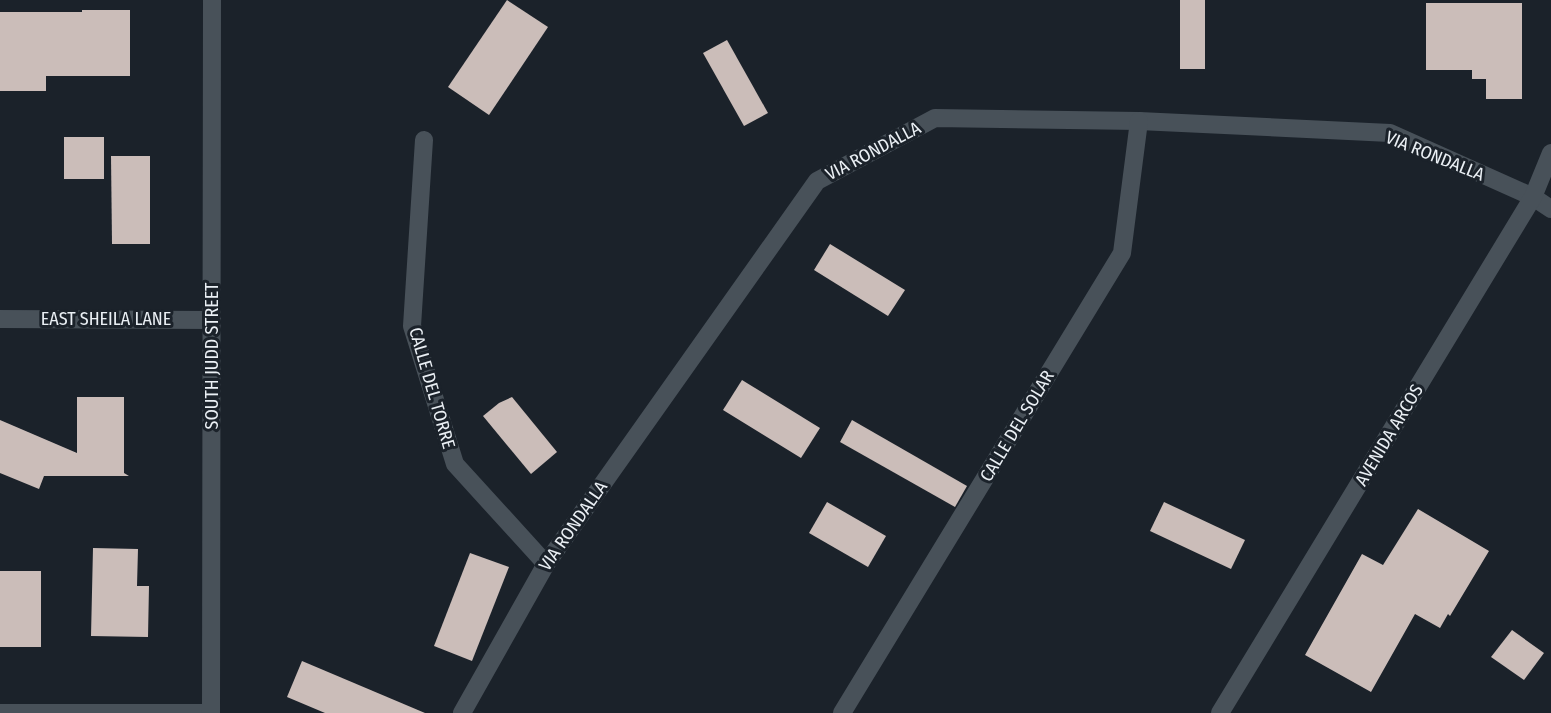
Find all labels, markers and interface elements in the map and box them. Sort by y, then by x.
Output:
street label: VIA RONDALLA [822,116,925,185]
street label: VIA RONDALLA [1382,126,1488,186]
street label: SOUTH JUDD STREET [201,282,223,429]
street label: EAST SHEILA LANE [41,308,171,330]
street label: CALLE DEL TORRE [404,325,460,451]
street label: CALLE DEL SOLAR [975,366,1059,486]
street label: AVENIDA ARCOS [1350,380,1428,490]
street label: VIA RONDALLA [534,476,612,575]

